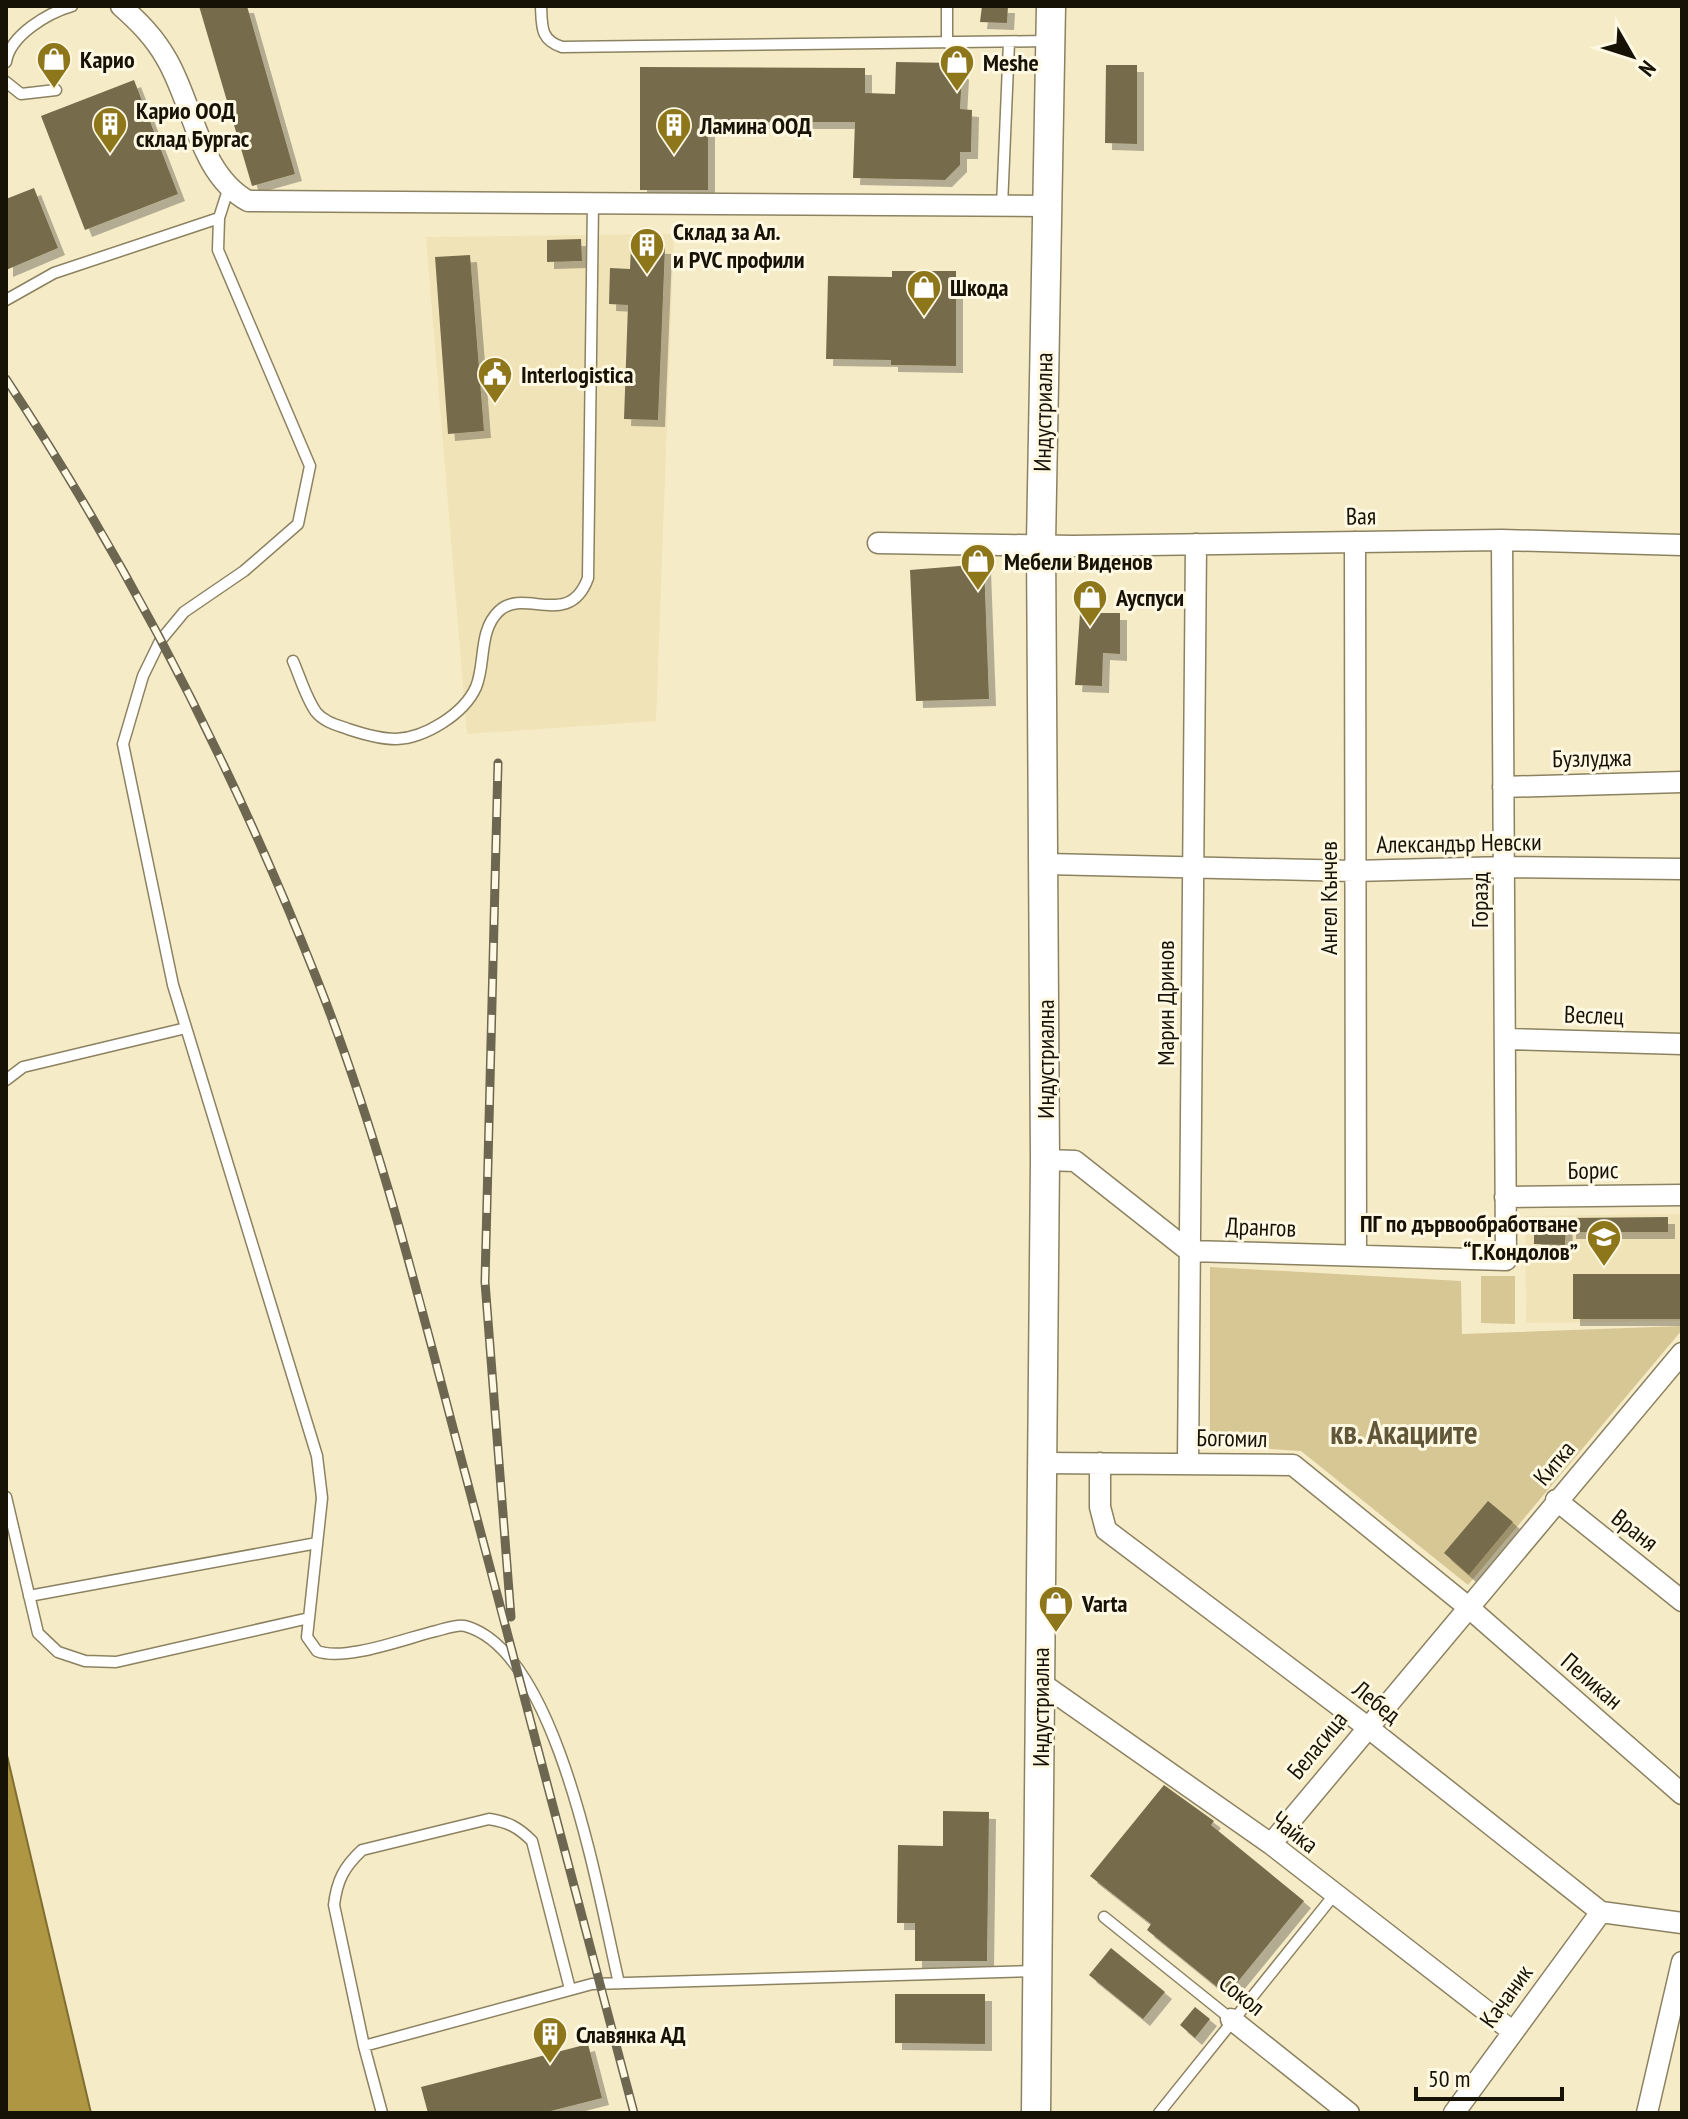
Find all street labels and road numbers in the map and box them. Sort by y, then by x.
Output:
street label: Индустриална [1026,352,1060,472]
street label: Вая [1346,500,1376,532]
street label: Бузлуджа [1552,742,1632,774]
street label: Александър Невски [1376,826,1542,860]
street label: Ангел Кънчев [1313,841,1344,955]
street label: Горазд [1464,872,1495,928]
street label: Марин Дринов [1150,940,1181,1066]
street label: Веслец [1564,998,1625,1032]
street label: Индустриална [1030,999,1061,1119]
street label: Борис [1567,1154,1619,1186]
street label: Дрангов [1225,1210,1297,1244]
street label: Богомил [1196,1422,1268,1454]
street label: Китка [1526,1434,1582,1492]
street label: Враня [1605,1502,1665,1558]
street label: Пеликан [1555,1646,1629,1716]
street label: Индустриална [1025,1647,1056,1767]
street label: Лебед [1346,1673,1408,1731]
street label: Беласица [1280,1705,1354,1785]
street label: Чайка [1265,1804,1325,1860]
street label: Качаник [1473,1958,1540,2034]
street label: Сокол [1213,1967,1271,2023]

